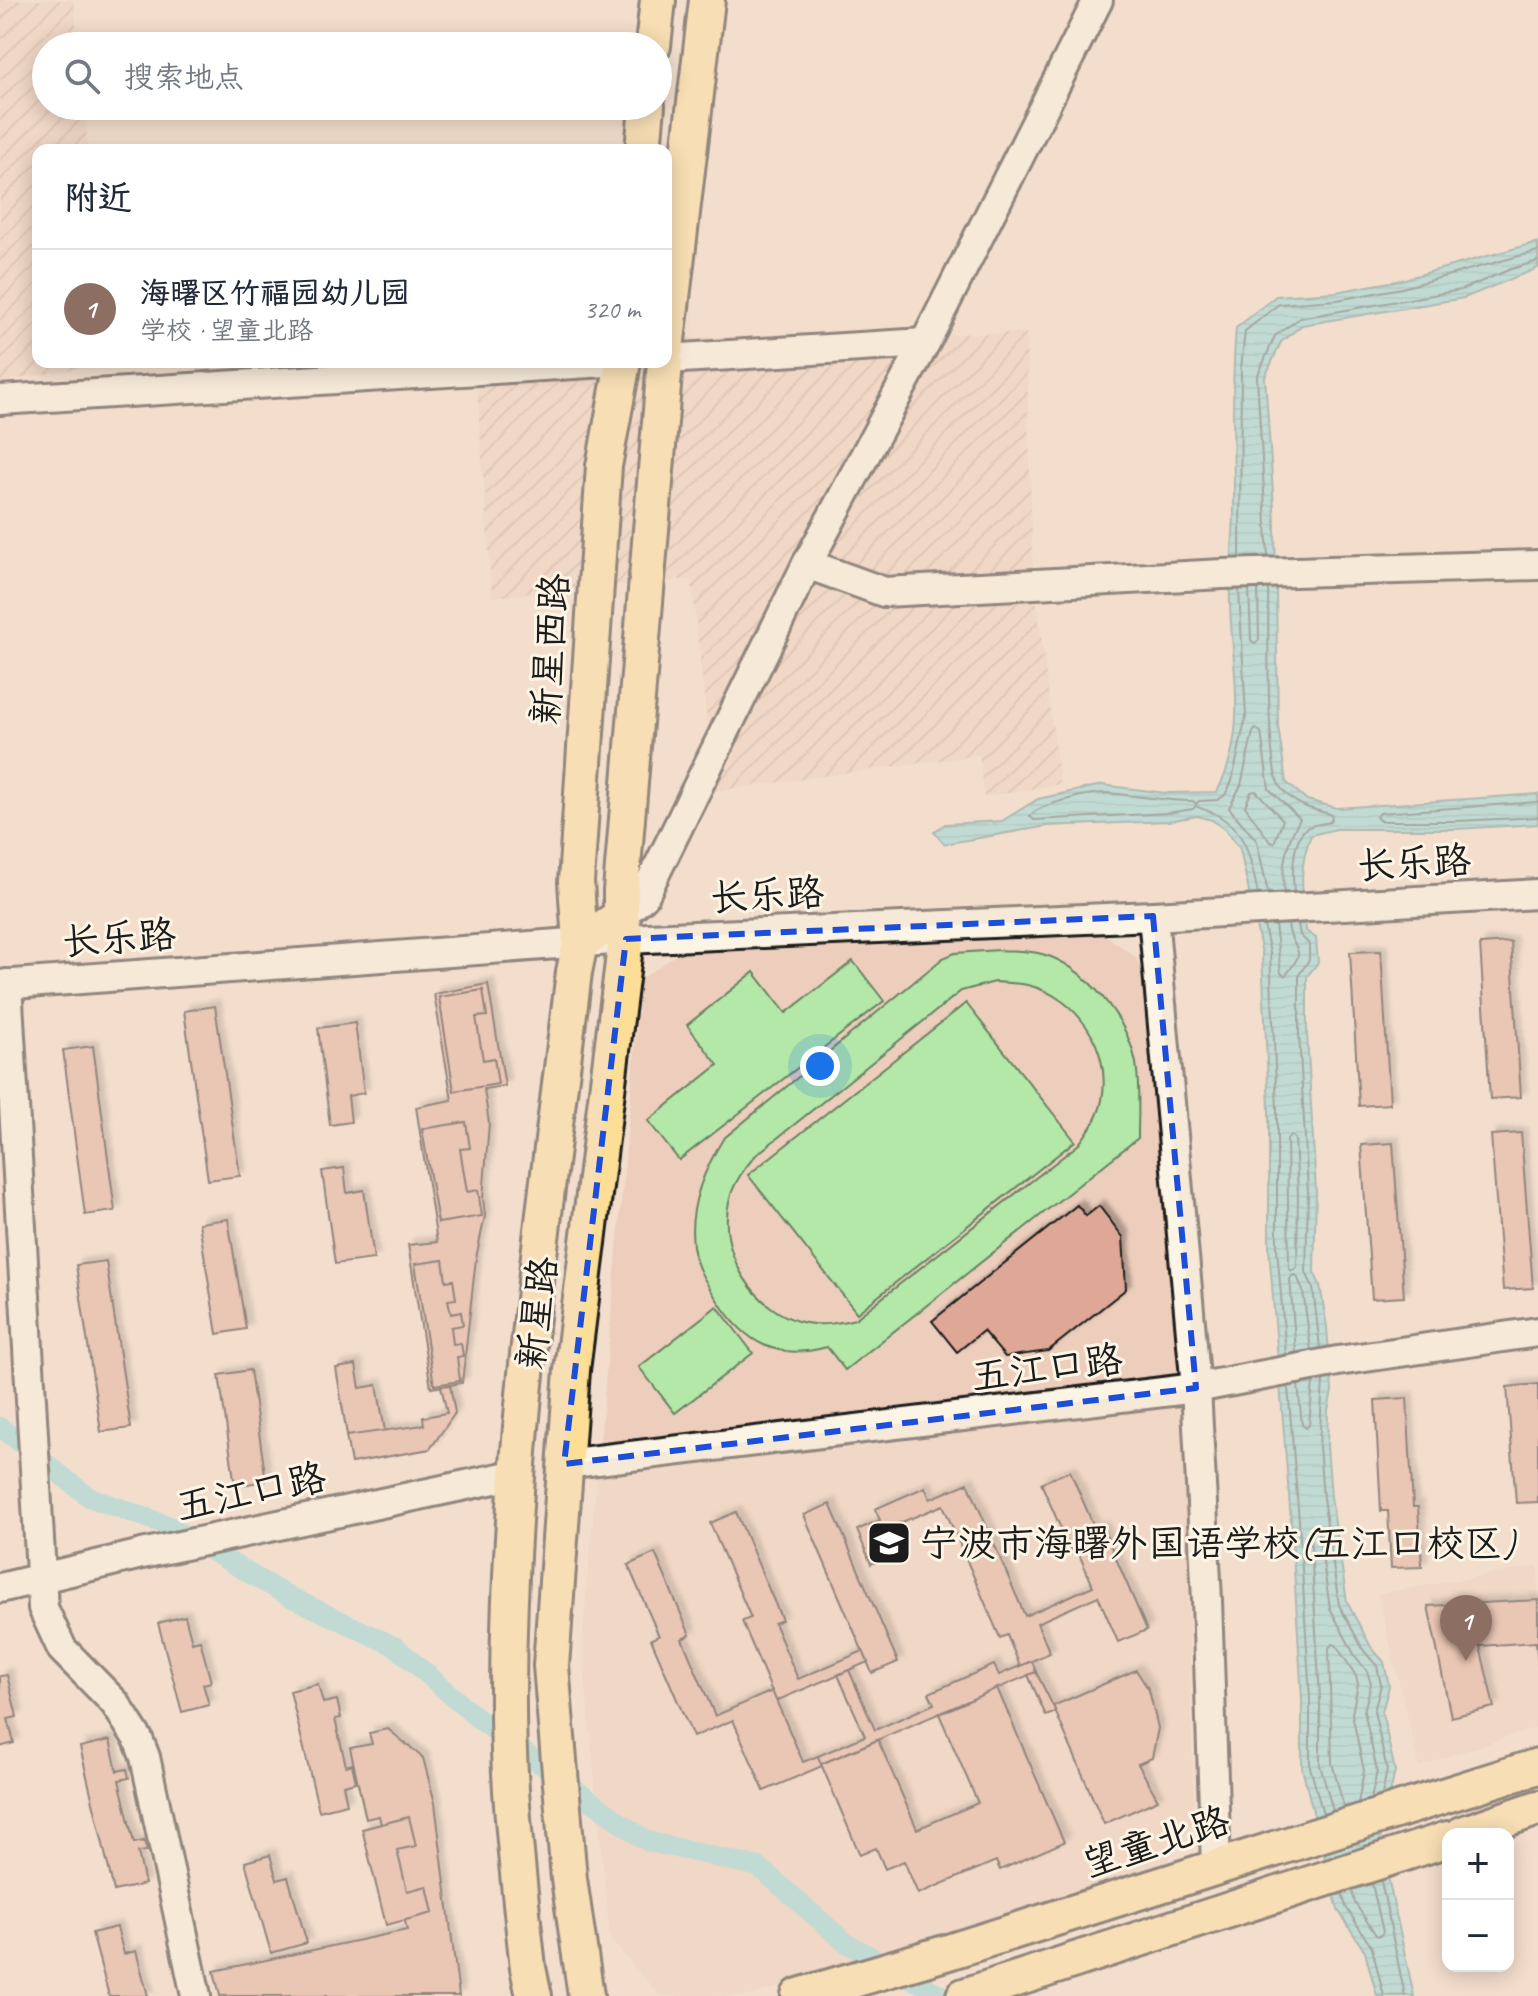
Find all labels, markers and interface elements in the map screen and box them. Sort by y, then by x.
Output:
search box [32,32,672,120]
icon: search [60,54,104,98]
text: 搜索地点 [124,58,244,96]
text: 附近 [64,176,132,219]
text: 海曙区竹福园幼儿园 [140,274,410,312]
text: 1 [84,293,96,326]
text: 320 m [584,293,640,326]
text: 学校 · 望童北路 [140,314,313,347]
street label: 新星西路 [521,572,579,726]
street label: 长乐路 [1356,837,1472,889]
street label: 长乐路 [709,869,825,921]
street label: 长乐路 [60,911,178,965]
your location [800,1046,840,1086]
street label: 新星路 [507,1254,567,1372]
street label: 五江口路 [969,1335,1125,1401]
street label: 五江口路 [172,1453,330,1531]
school or university icon: 宁波市海曙外国语学校(五江口校区) [865,1519,913,1567]
place label: 宁波市海曙外国语学校(五江口校区) [920,1520,1518,1567]
pin: 1 [1440,1595,1492,1661]
street label: 望童北路 [1076,1796,1236,1888]
map controls [1442,1828,1514,1972]
button: + [1442,1828,1514,1900]
button: − [1442,1900,1514,1972]

